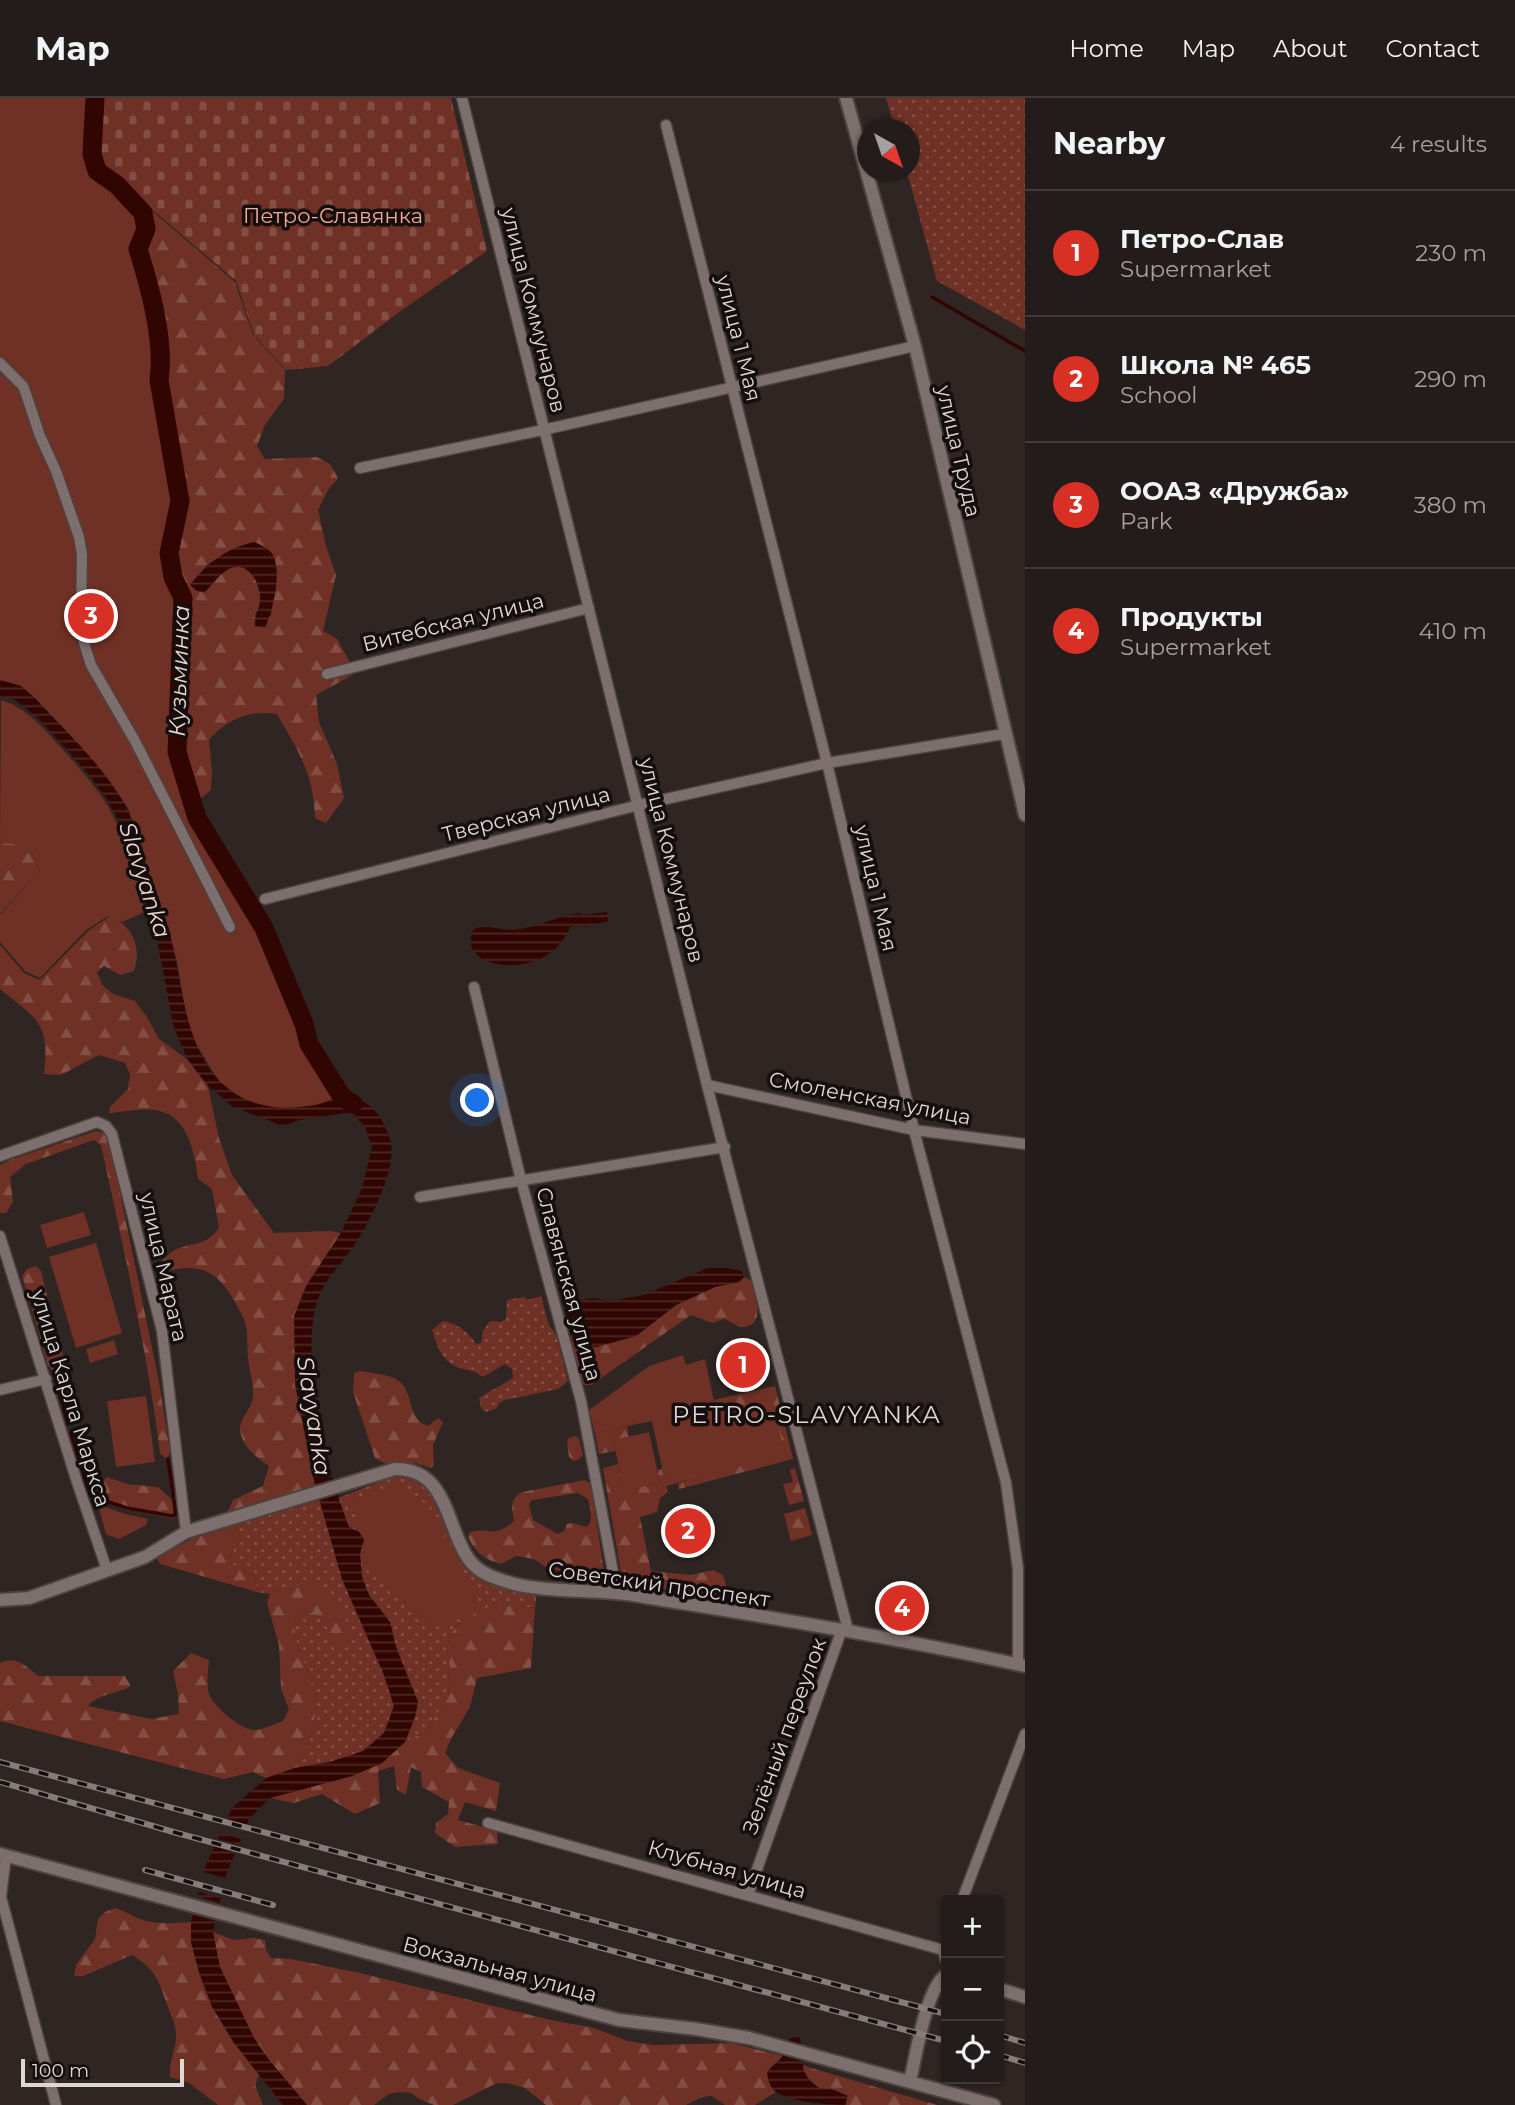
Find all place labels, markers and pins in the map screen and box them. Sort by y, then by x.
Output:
pin: 3 [68,590,114,642]
pin: 1 [720,1339,766,1391]
pin: 2 [665,1505,711,1557]
pin: 4 [879,1582,925,1634]

